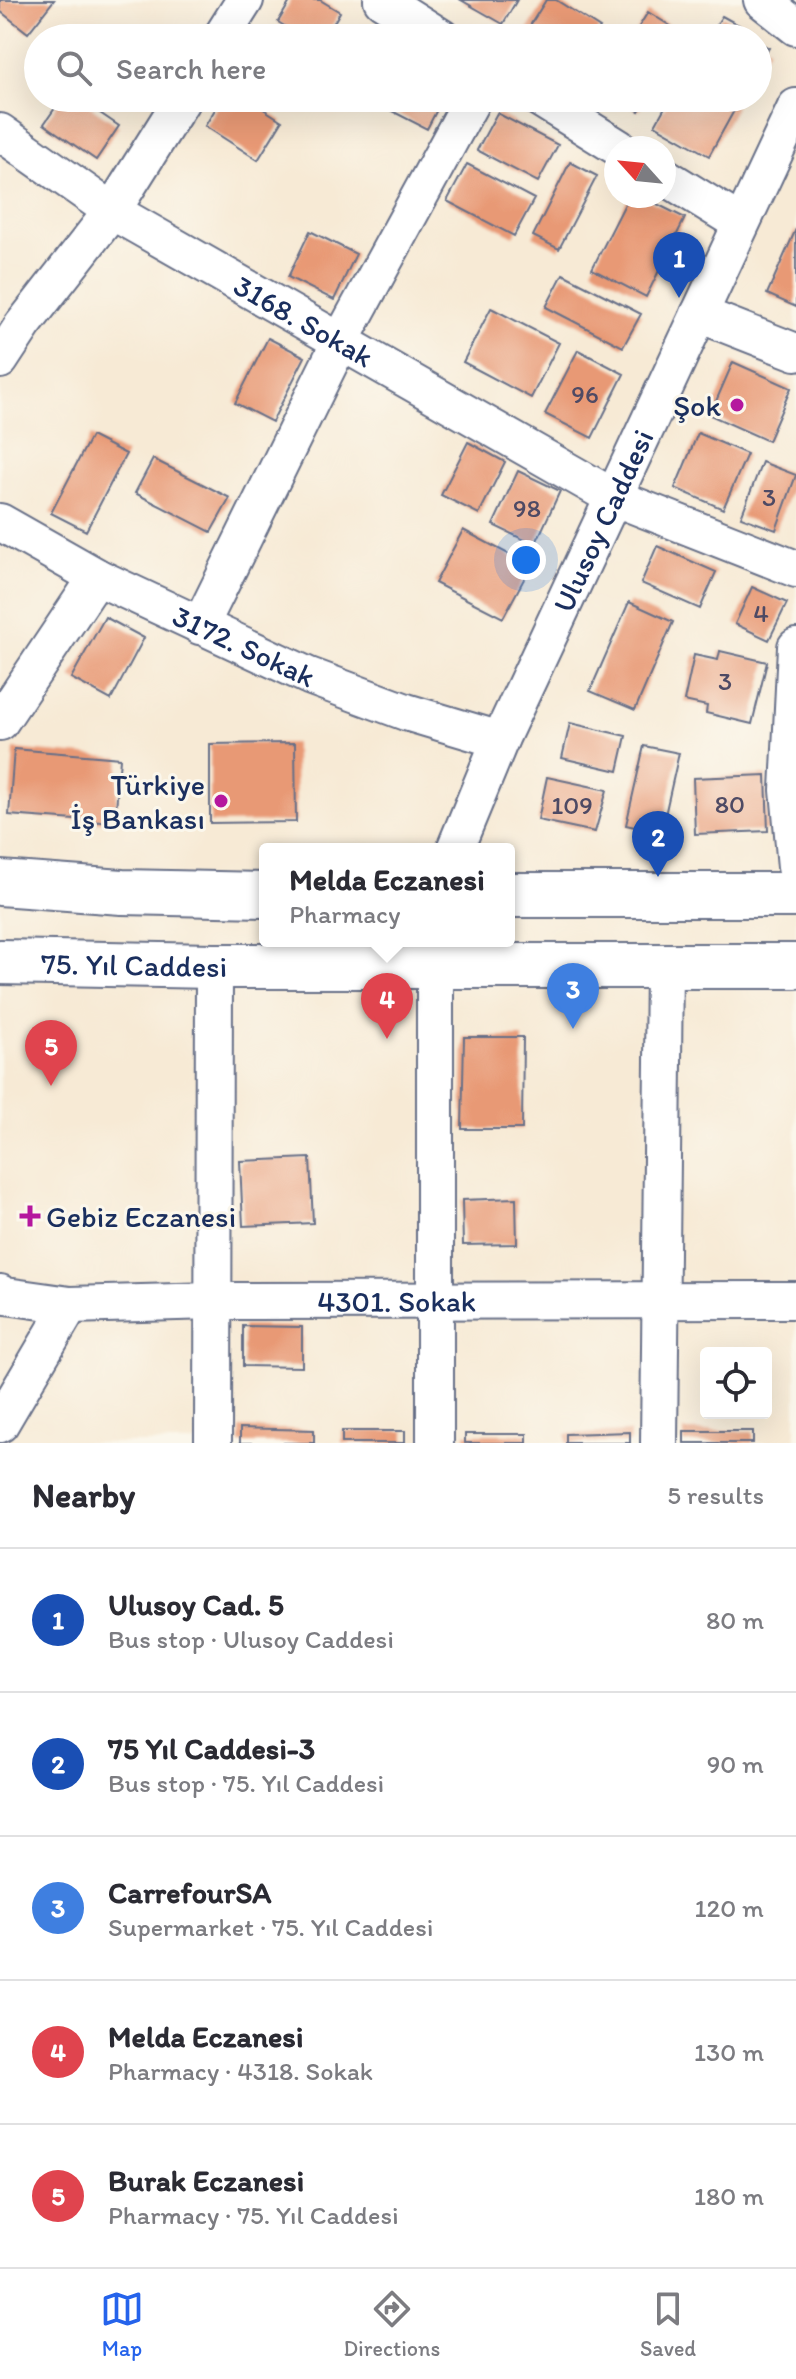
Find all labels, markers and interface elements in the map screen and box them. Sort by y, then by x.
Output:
search box [24,24,772,112]
icon: search [52,46,96,90]
text: Search here [116,50,266,87]
north arrow [604,136,676,208]
pin: 1 [653,232,705,298]
street label: 3168. Sokak [228,266,380,375]
house number: 96 [571,378,599,410]
place label: Şok [673,387,721,424]
marker: Şok [728,396,746,414]
street label: Ulusoy Caddesi [544,423,661,618]
house number: 3 [762,481,776,513]
house number: 98 [513,492,541,524]
your location [506,540,546,580]
street label: 3172. Sokak [167,597,321,695]
house number: 4 [753,597,769,629]
house number: 3 [718,665,732,697]
place label: Türkiye İş Bankası [71,766,205,837]
house number: 80 [715,788,745,820]
house number: 109 [551,789,593,821]
marker: Türkiye İş Bankası [212,792,230,810]
pin: 2 [632,811,684,877]
popup [259,843,515,947]
text: Melda Eczanesi [289,861,485,898]
text: Pharmacy [289,898,400,930]
street label: 75. Yıl Caddesi [41,944,227,985]
pin: 3 [547,963,599,1029]
pin: 4 [361,973,413,1039]
pin: 5 [25,1020,77,1086]
place label: Gebiz Eczanesi [46,1198,236,1235]
marker: Gebiz Eczanesi [21,1207,39,1225]
street label: 4301. Sokak [317,1282,476,1319]
map controls [700,1347,772,1419]
button: locate [700,1347,772,1419]
text: Nearby [32,1475,135,1516]
text: 5 results [667,1479,764,1511]
text: Ulusoy Cad. 5 [108,1586,284,1623]
text: 1 [52,1604,64,1636]
text: 80 m [706,1604,764,1636]
text: Bus stop · Ulusoy Caddesi [108,1623,394,1655]
text: 75 Yıl Caddesi-3 [108,1730,315,1767]
text: 2 [51,1748,65,1780]
text: 90 m [707,1748,764,1780]
text: Bus stop · 75. Yıl Caddesi [108,1767,384,1799]
text: CarrefourSA [108,1874,272,1911]
text: 3 [51,1892,65,1924]
text: 120 m [695,1892,764,1924]
text: Supermarket · 75. Yıl Caddesi [108,1911,433,1943]
text: Melda Eczanesi [108,2018,304,2055]
text: 4 [50,2036,66,2068]
text: 130 m [694,2036,764,2068]
text: Pharmacy · 4318. Sokak [108,2055,373,2087]
text: Burak Eczanesi [108,2162,304,2199]
text: 5 [51,2180,65,2212]
text: 180 m [694,2180,764,2212]
text: Pharmacy · 75. Yıl Caddesi [108,2199,399,2231]
tab: Map [100,2287,144,2362]
tab: Directions [344,2287,440,2362]
tab: Saved [640,2287,696,2362]

